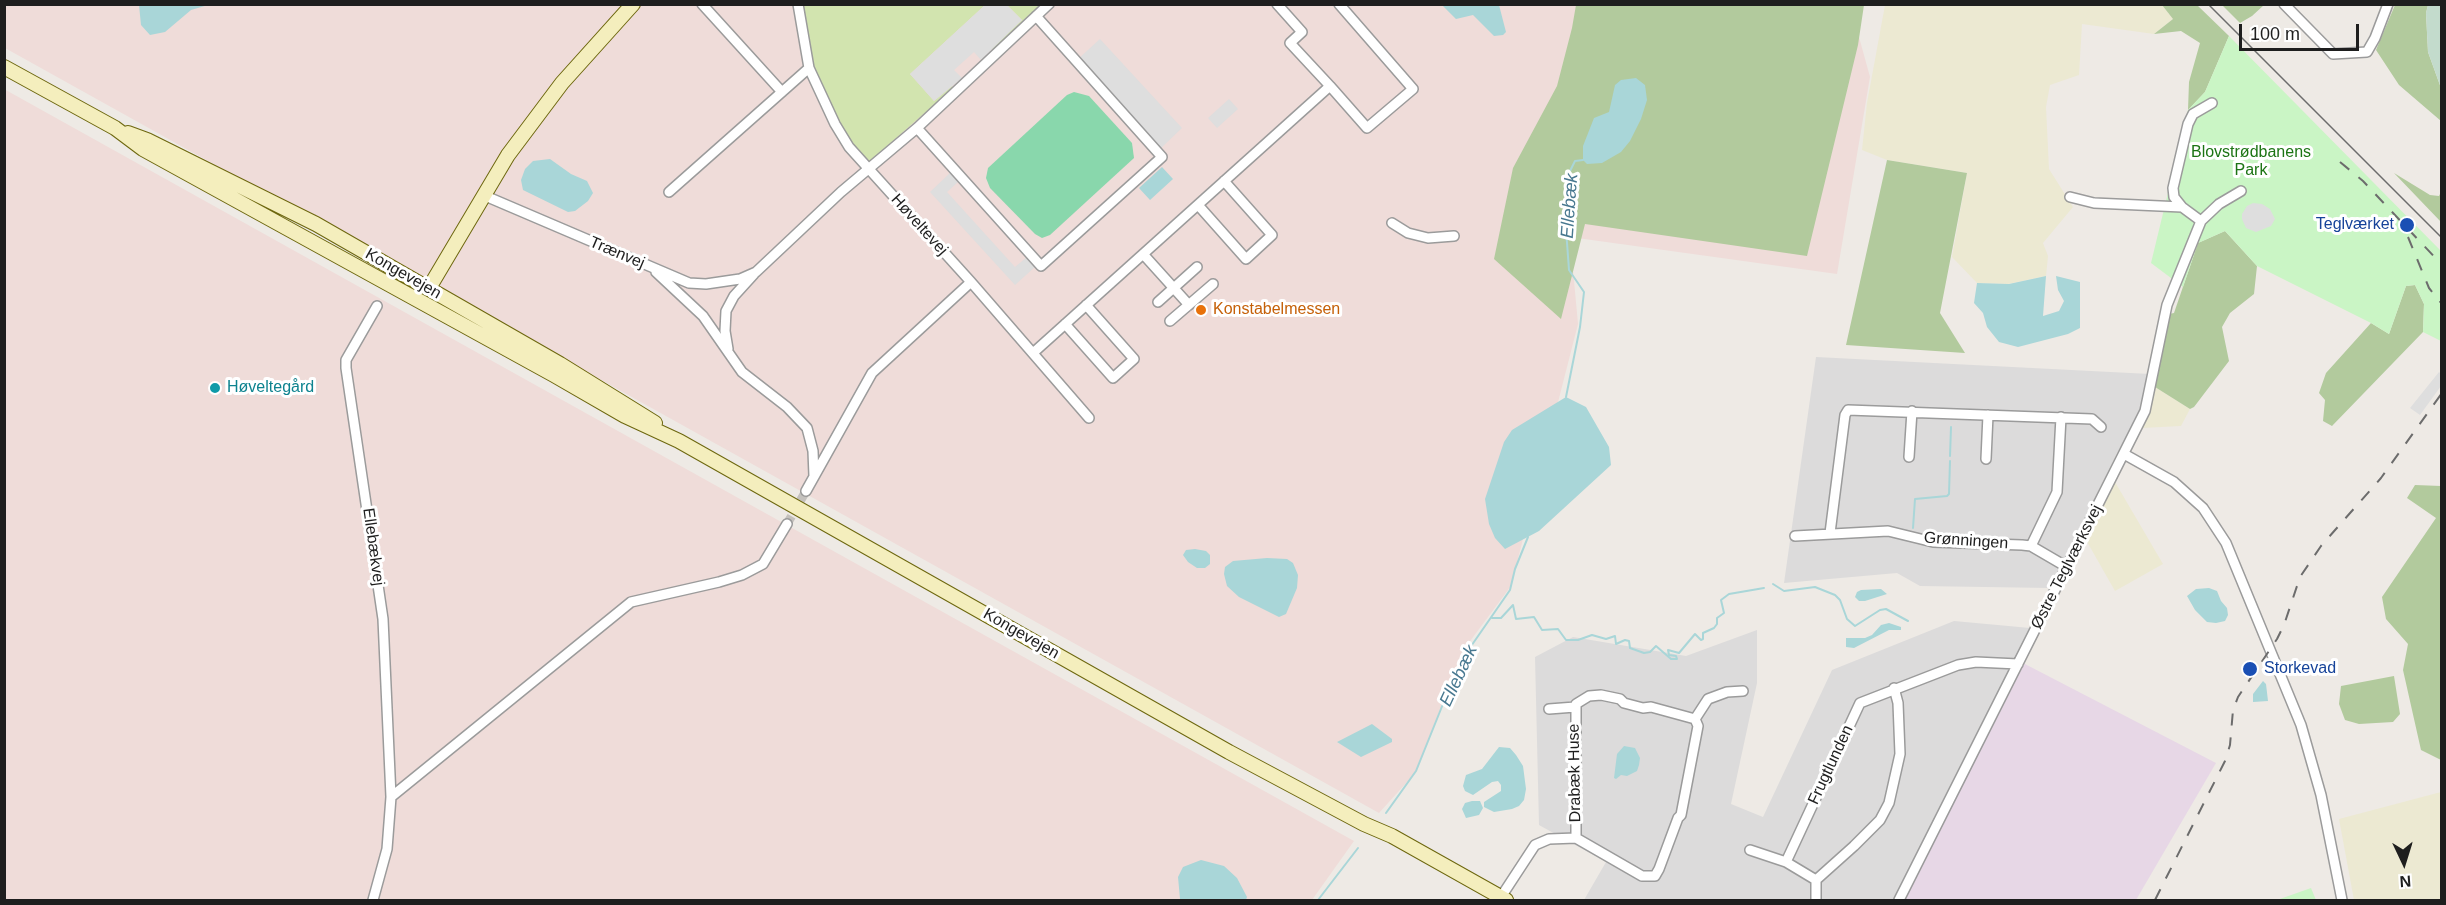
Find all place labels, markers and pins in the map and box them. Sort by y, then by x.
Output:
place label: Teglværket [2316,215,2394,235]
marker: Teglværket [2398,216,2416,234]
place label: Konstabelmessen [1213,300,1340,320]
marker: Konstabelmessen [1194,303,1208,317]
place label: Høveltegård [227,378,314,398]
marker: Høveltegård [208,381,222,395]
place label: Storkevad [2264,659,2336,679]
marker: Storkevad [2241,660,2259,678]

